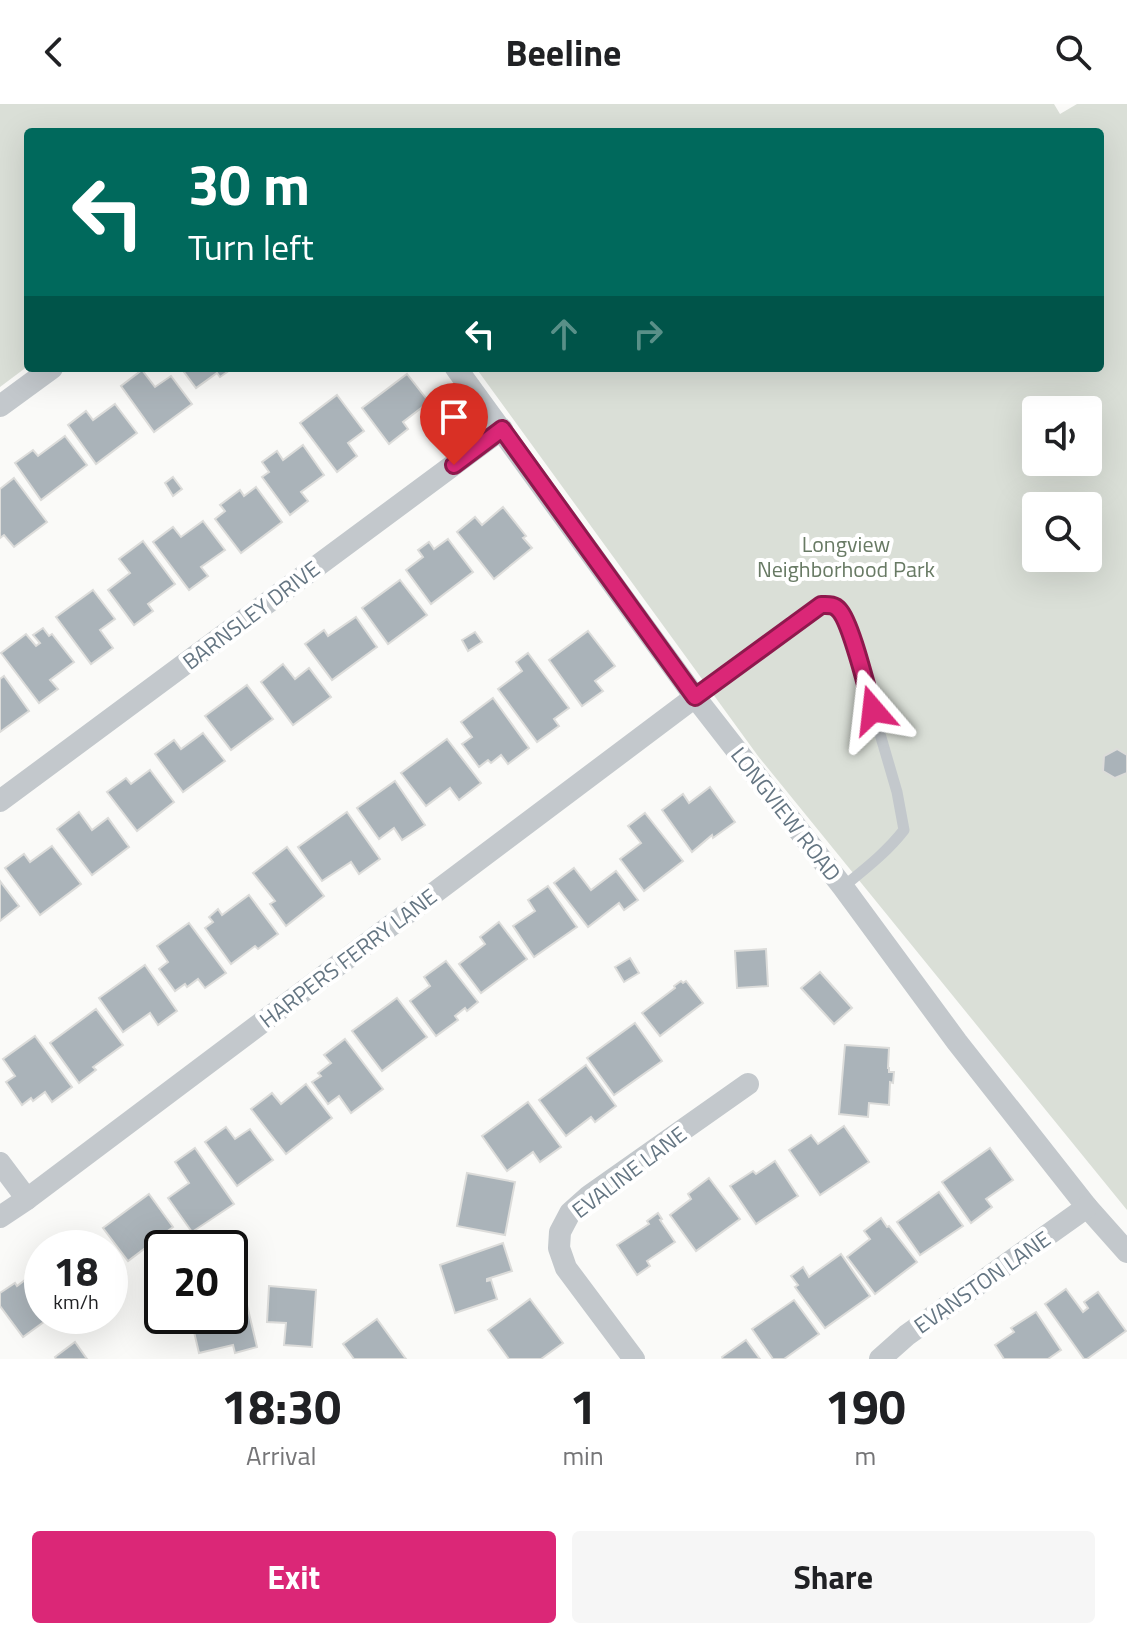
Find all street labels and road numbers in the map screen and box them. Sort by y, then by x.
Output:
street label: BARNSLEY DRIVE [175,552,327,678]
street label: LONGVIEW ROAD [723,739,849,889]
street label: HARPERS FERRY LANE [252,880,444,1036]
street label: EVALINE LANE [564,1118,694,1226]
street label: EVANSTON LANE [907,1222,1057,1342]

